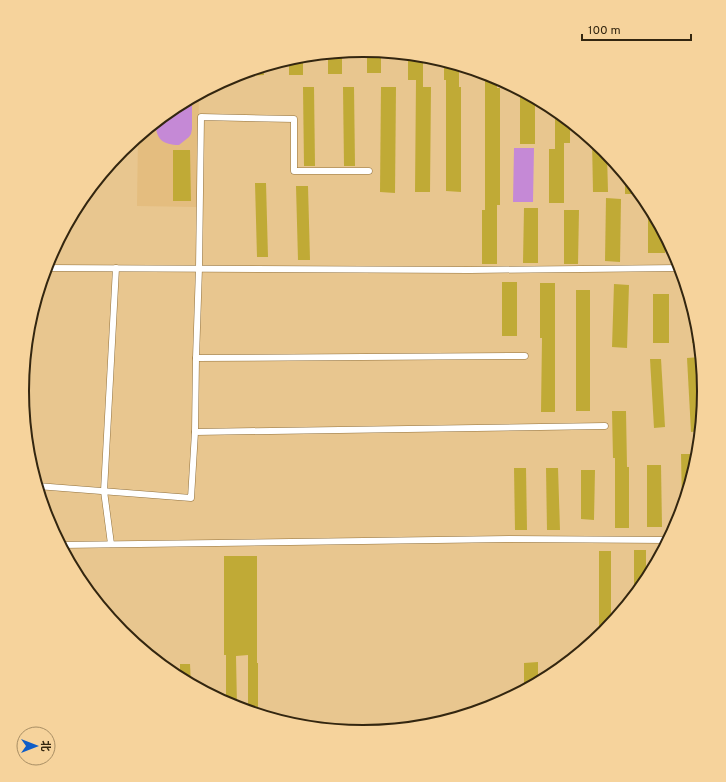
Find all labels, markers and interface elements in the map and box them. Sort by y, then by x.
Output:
scale bar [582,16,691,42]
text: 100 m [588,23,621,39]
north arrow [16,726,56,766]
text: 北 [38,741,52,752]

